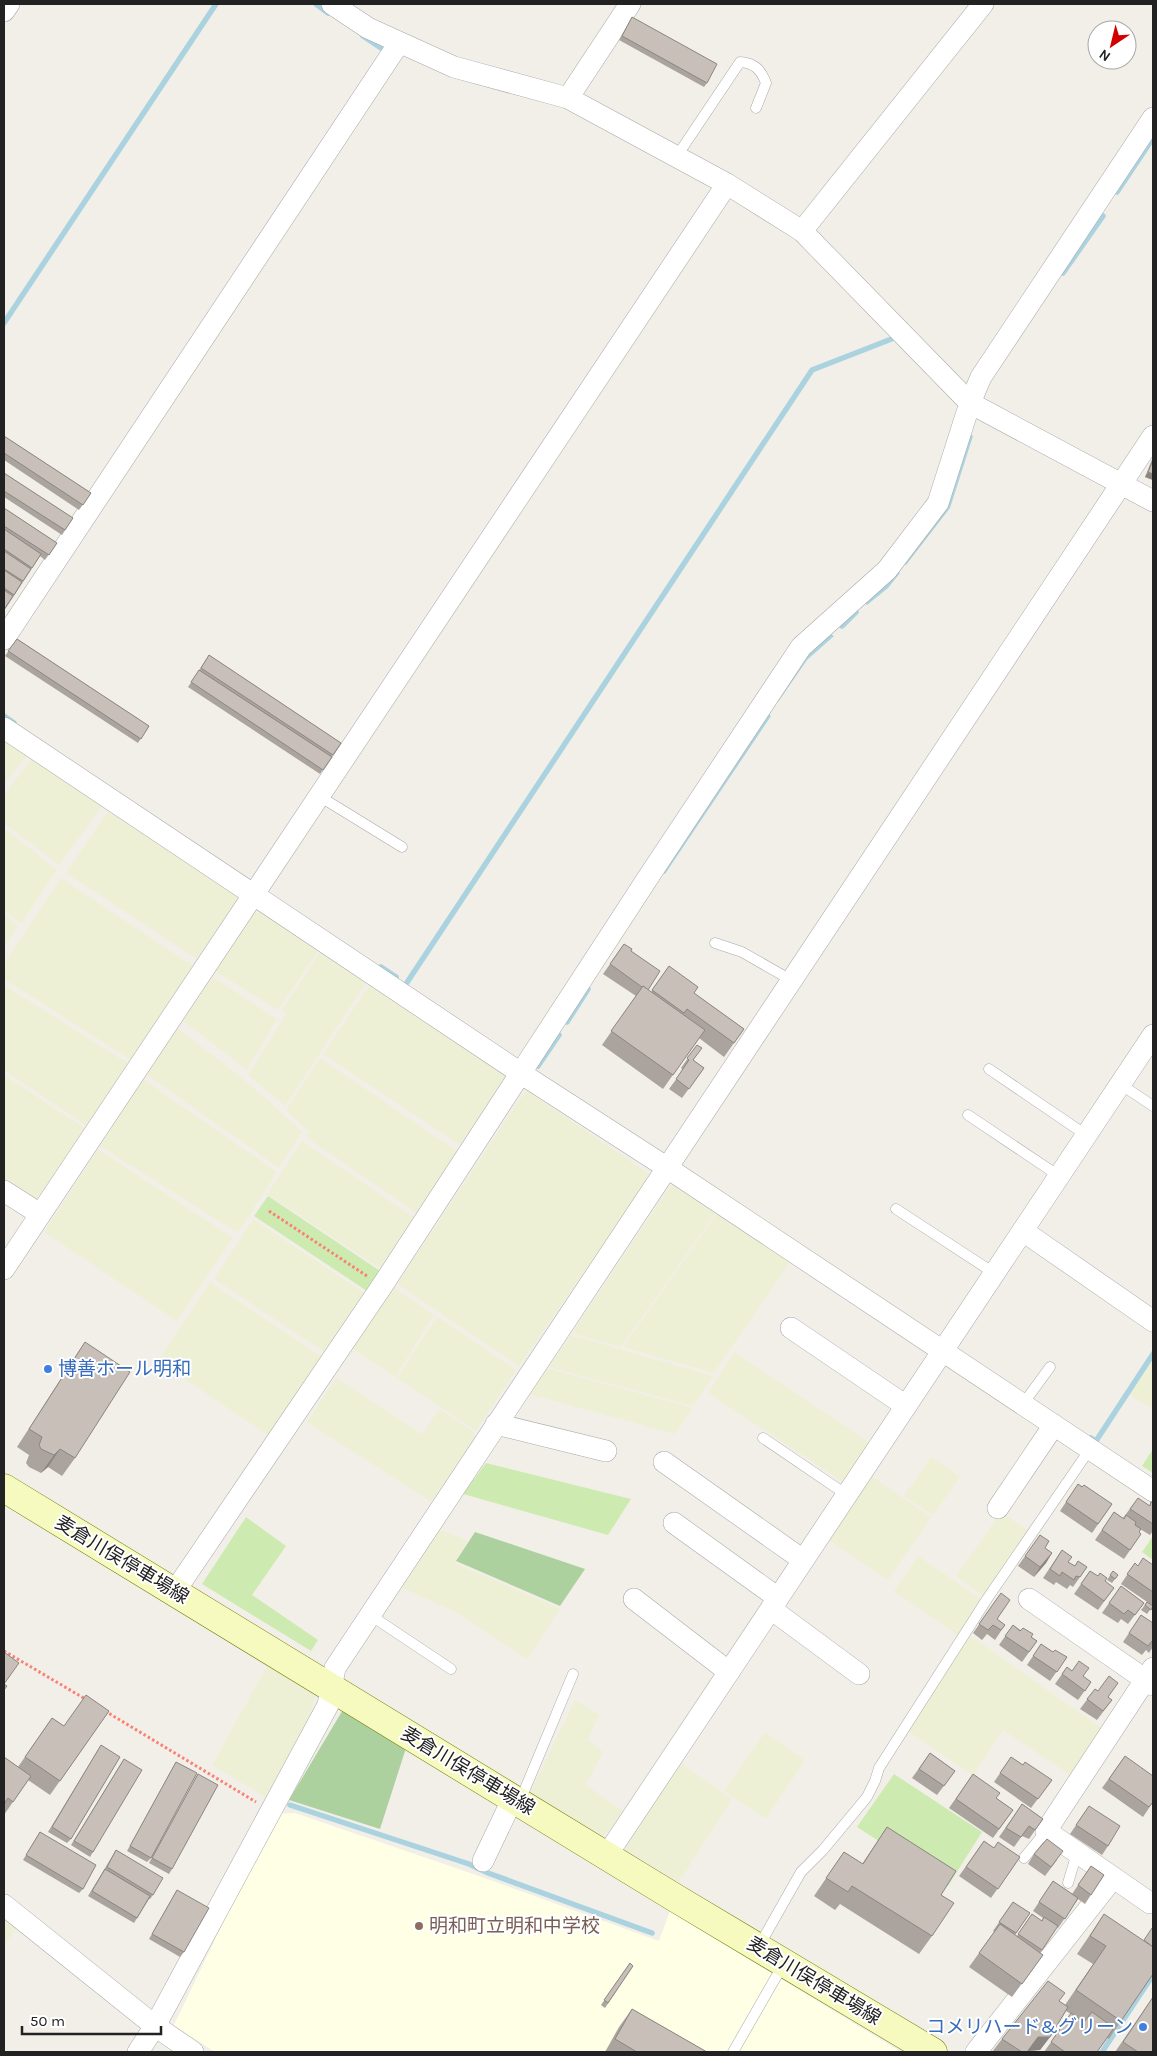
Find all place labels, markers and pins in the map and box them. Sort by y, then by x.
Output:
place label: 博善ホール明和 [58,1358,191,1380]
marker: 博善ホール明和 [42,1363,54,1375]
place label: 明和町立明和中学校 [429,1915,600,1937]
marker: 明和町立明和中学校 [413,1920,425,1932]
place label: コメリハード&グリーン [927,2016,1133,2038]
marker: コメリハード&グリーン [1137,2021,1149,2033]

